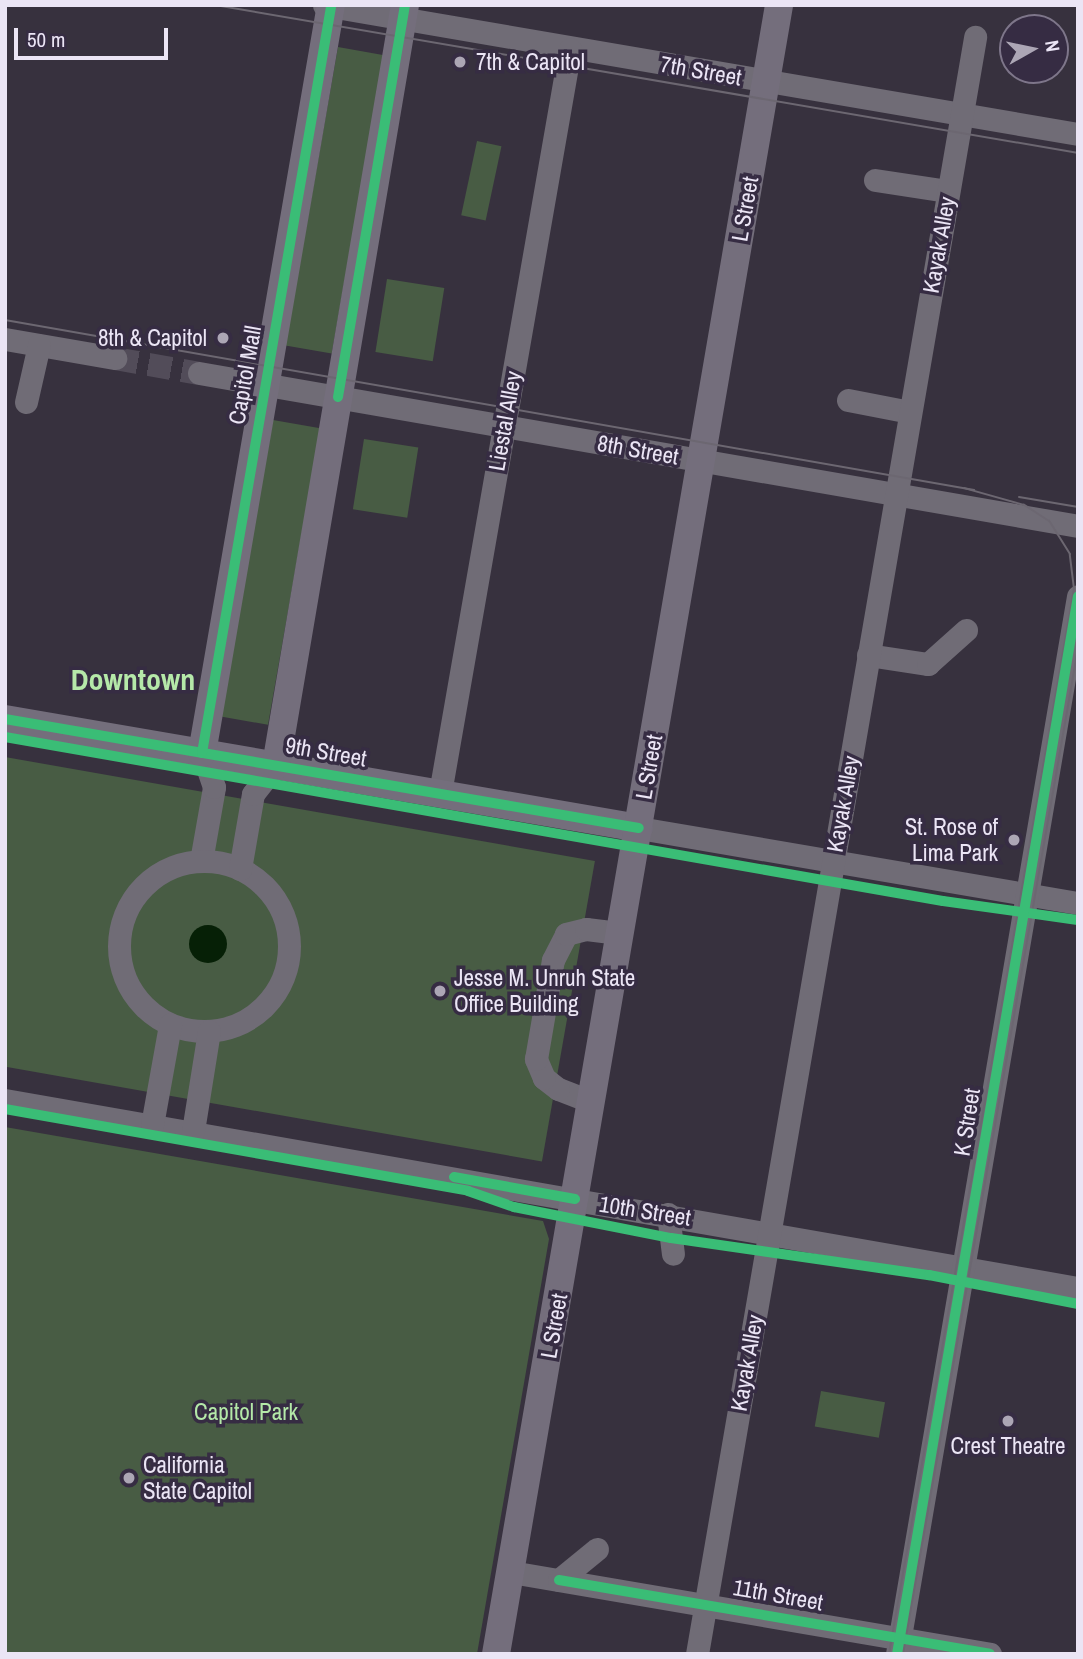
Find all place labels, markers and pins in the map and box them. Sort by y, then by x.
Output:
place label: 7th & Capitol [476,48,585,76]
marker: 7th & Capitol [450,52,470,72]
place label: 8th & Capitol [98,324,207,352]
marker: 8th & Capitol [213,328,233,348]
place label: St. Rose of Lima Park [905,813,998,867]
marker: St. Rose of Lima Park [1004,830,1024,850]
place label: Jesse M. Unruh State Office Building [454,964,635,1018]
marker: Jesse M. Unruh State Office Building [432,983,448,999]
marker: Crest Theatre [1000,1413,1016,1429]
place label: Crest Theatre [950,1432,1066,1460]
place label: California State Capitol [143,1451,252,1505]
marker: California State Capitol [121,1470,137,1486]

